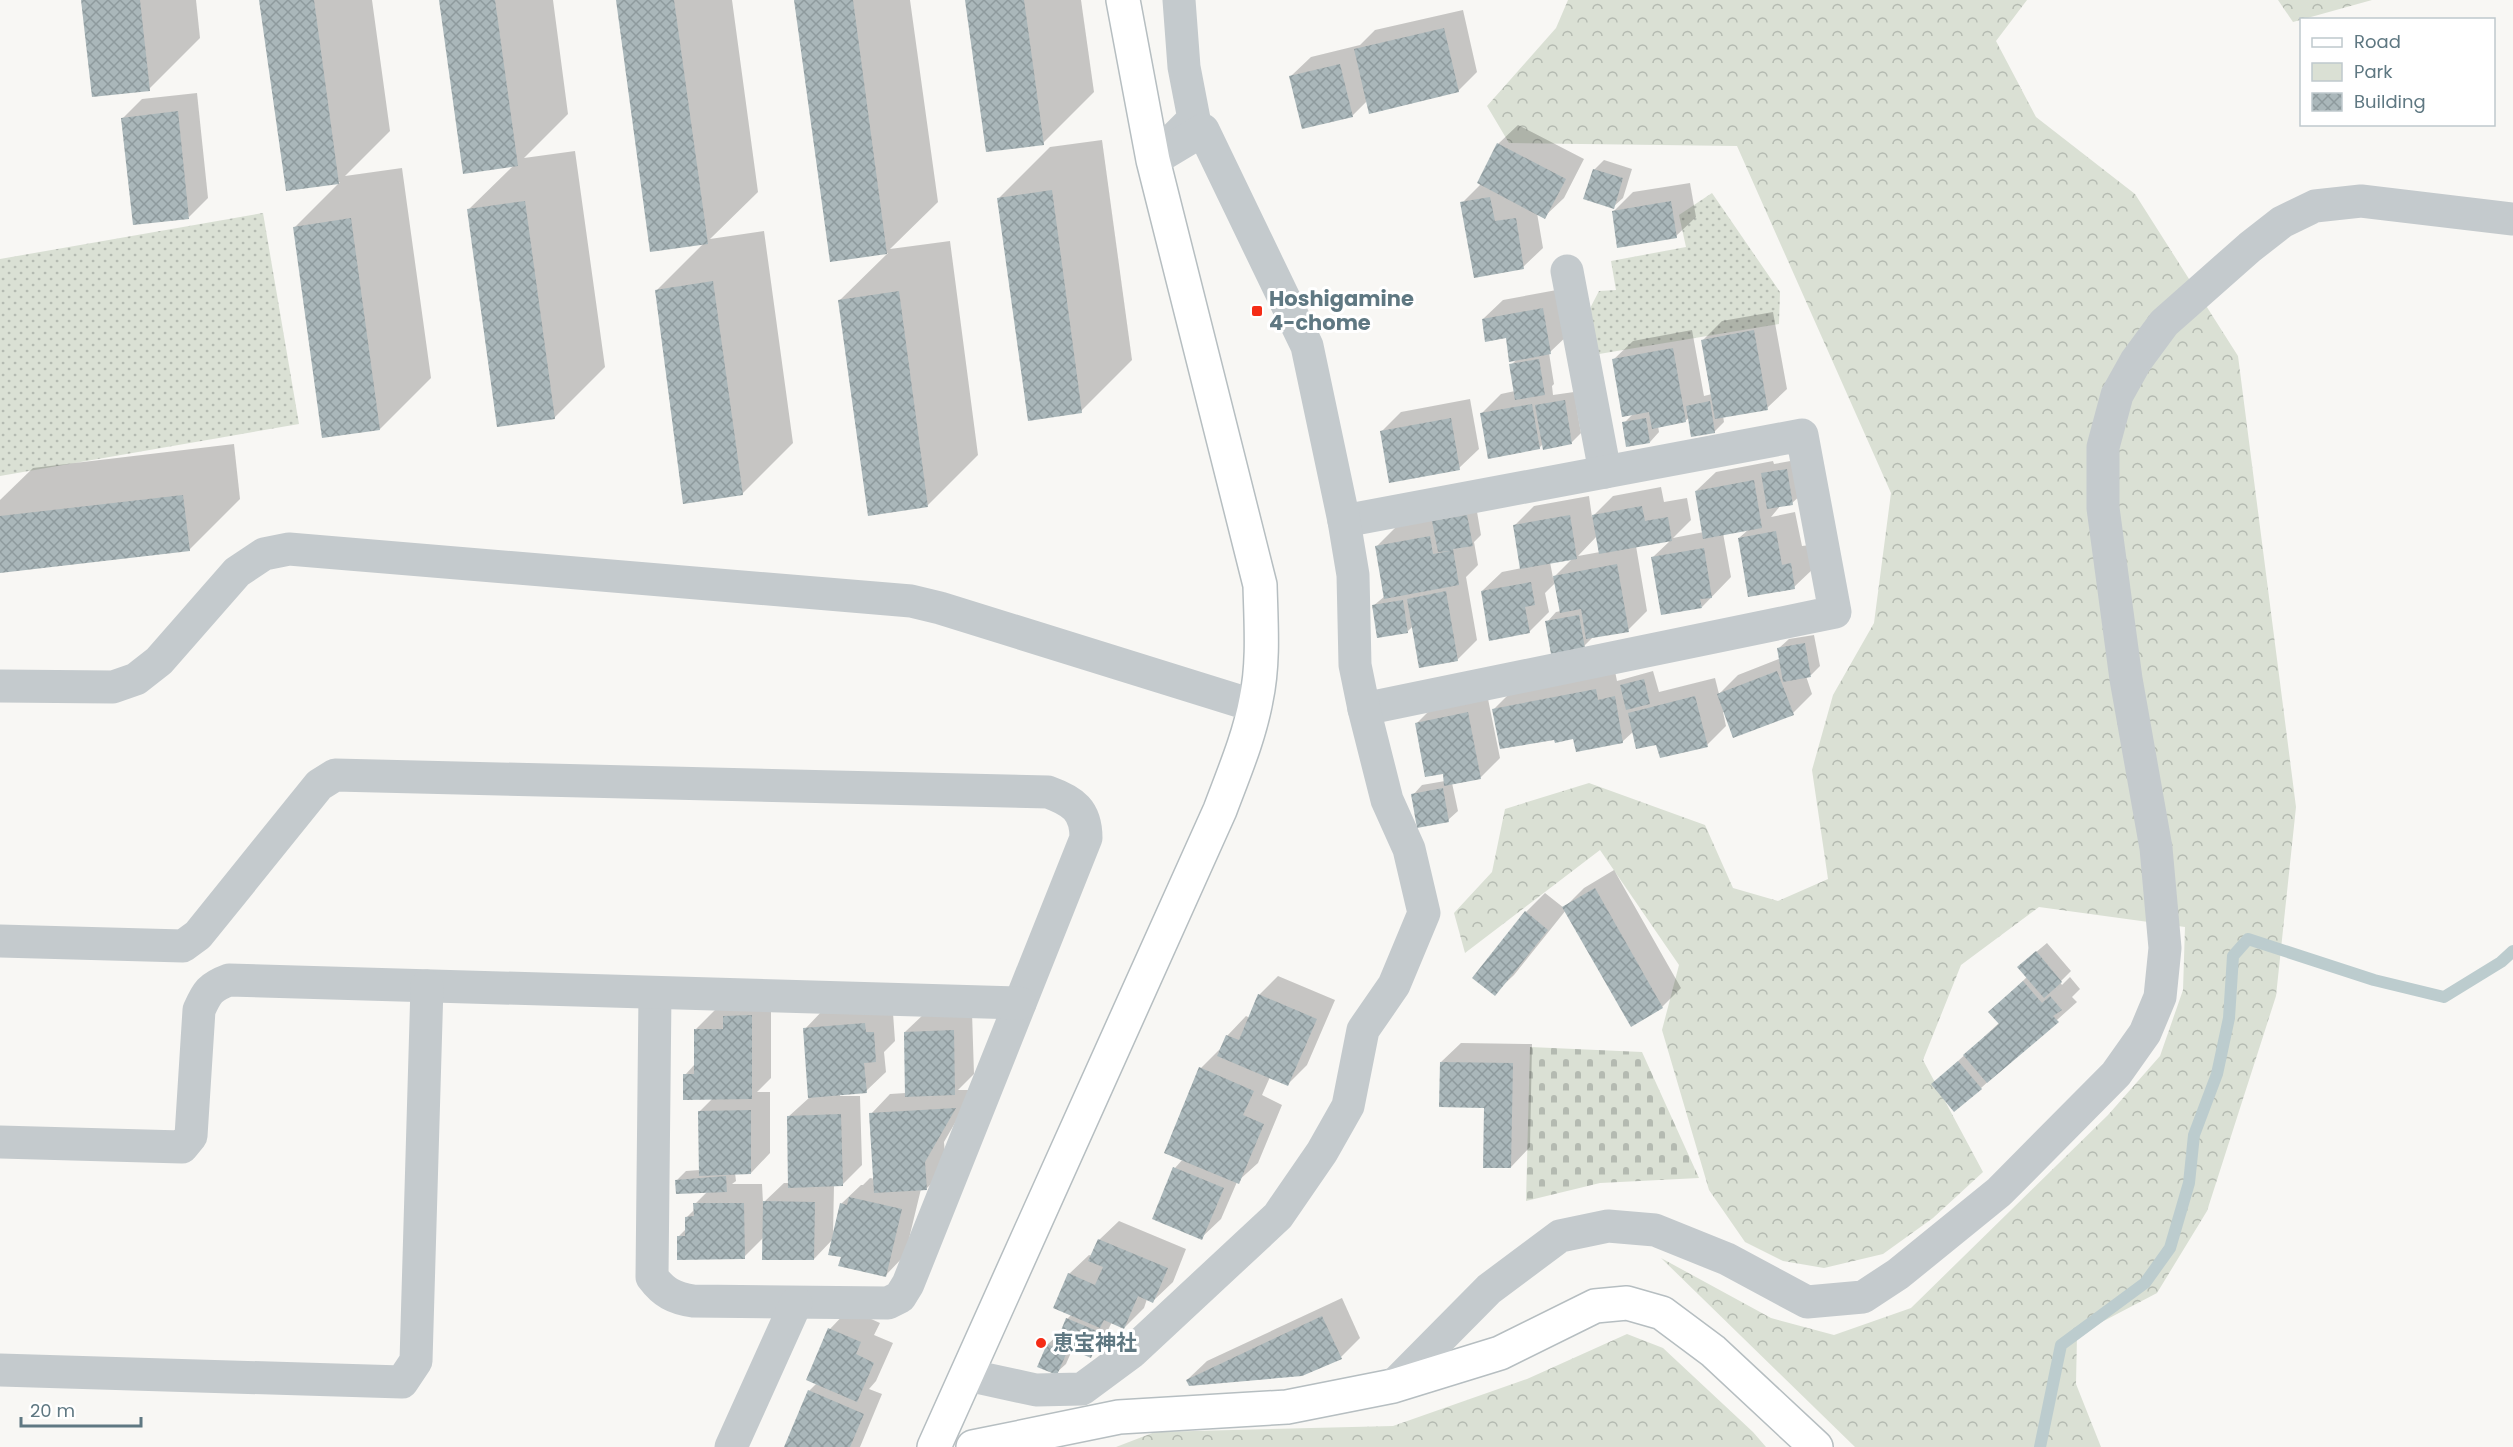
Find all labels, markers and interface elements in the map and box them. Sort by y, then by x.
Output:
legend [2300,18,2495,126]
text: Road [2354,29,2401,54]
text: Park [2354,59,2393,84]
text: Building [2354,89,2426,114]
place label: Hoshigamine 4-chome [1269,284,1414,337]
marker: Hoshigamine 4-chome [1250,304,1264,318]
place label: 恵宝神社 [1053,1328,1137,1357]
marker: 恵宝神社 [1034,1336,1048,1350]
scale bar [21,1390,141,1428]
text: 20 m [30,1398,75,1423]

